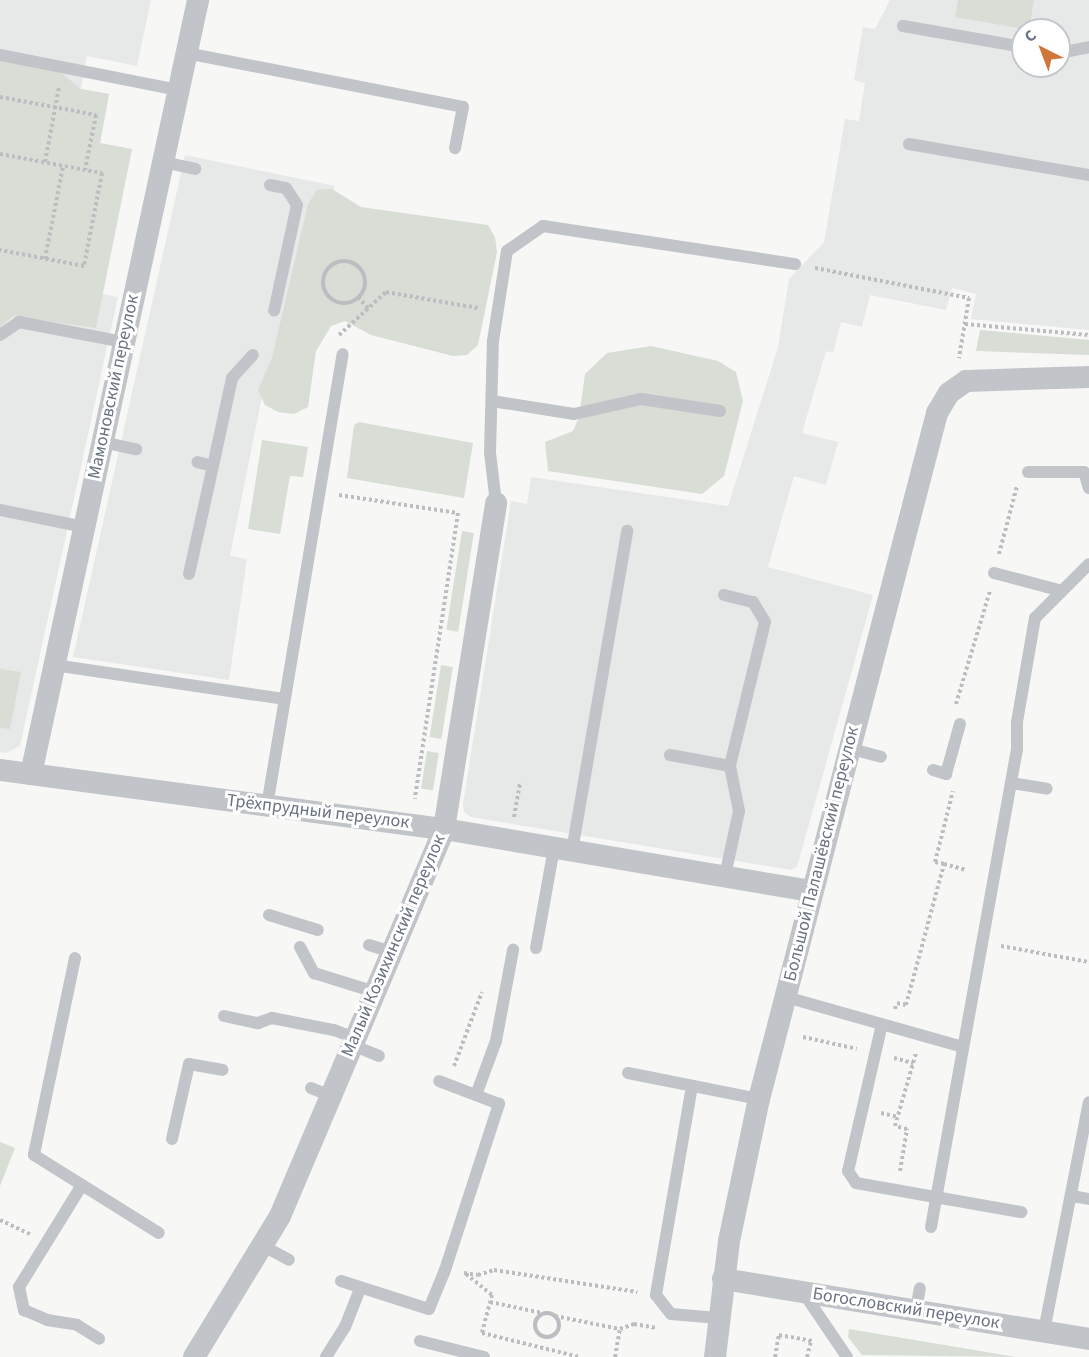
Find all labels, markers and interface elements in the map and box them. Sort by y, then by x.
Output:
north arrow [1011,18,1071,78]
text: С [1019,25,1041,47]
street label: Мамоновский переулок [84,293,144,481]
street label: Большой Палашёвский переулок [780,724,864,984]
street label: Трёхпрудный переулок [225,790,411,834]
street label: Малый Козихинский переулок [337,832,451,1060]
street label: Богословский переулок [811,1284,1001,1334]

